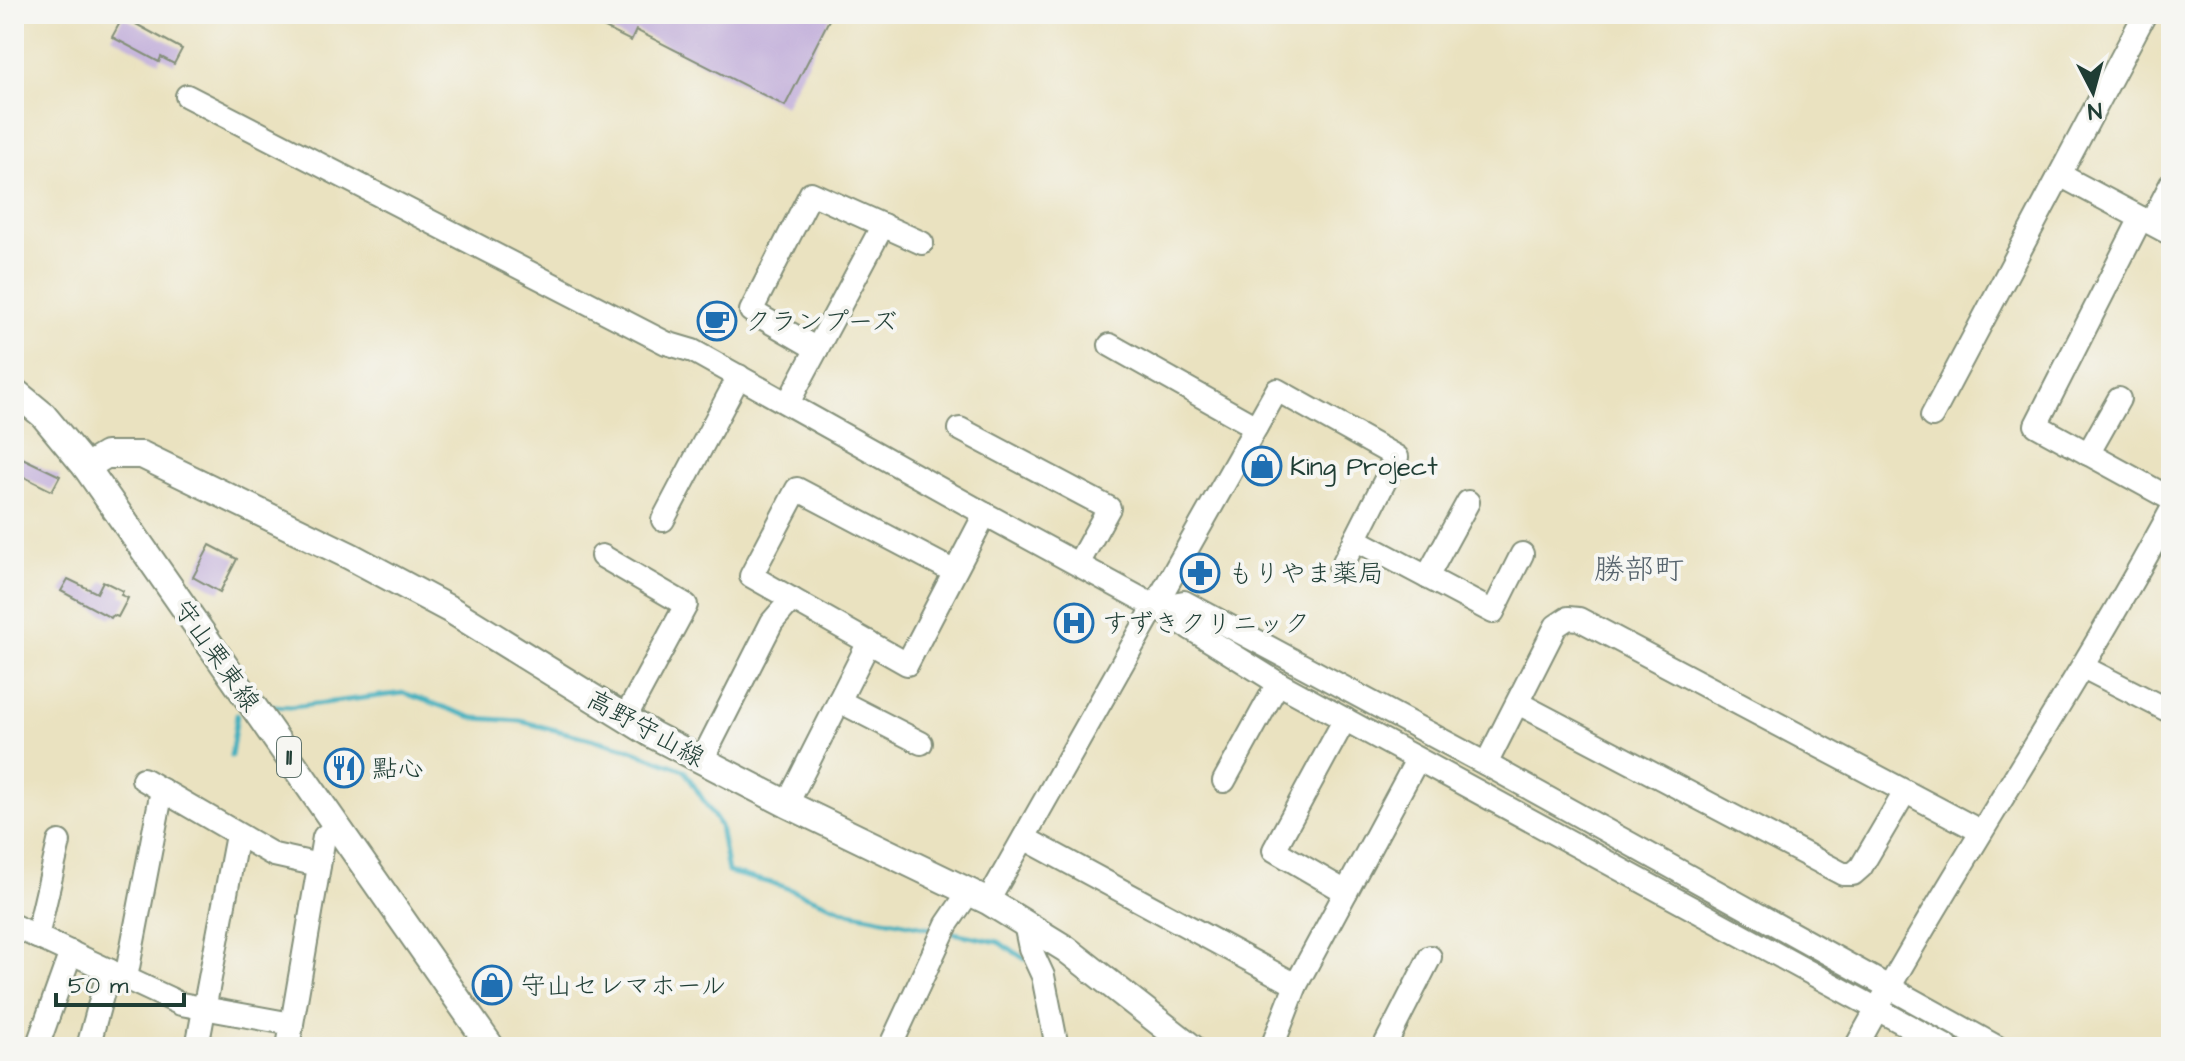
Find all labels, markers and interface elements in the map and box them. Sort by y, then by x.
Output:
north arrow [2053,52,2133,132]
text: N [2086,94,2103,127]
cafe icon: クランプーズ [696,300,738,342]
place label: クランプーズ [745,304,897,340]
shop icon: King Project [1241,445,1283,487]
place label: King Project [1290,449,1438,487]
district label: 勝部町 [1594,549,1684,591]
pharmacy icon: もりやま薬局 [1179,552,1221,594]
place label: もりやま薬局 [1228,556,1384,592]
street label: 守山栗東線 [164,592,268,719]
hospital icon: すずきクリニック [1053,602,1095,644]
place label: すずきクリニック [1102,606,1310,642]
street label: 高野守山線 [580,682,711,776]
road number: 11 [277,737,301,777]
restaurant icon: 點心 [323,747,365,789]
place label: 點心 [372,751,424,787]
scale bar [56,957,184,1007]
shop icon: 守山セレマホール [471,964,513,1006]
place label: 守山セレマホール [520,968,726,1004]
text: 50 m [68,969,129,1003]

